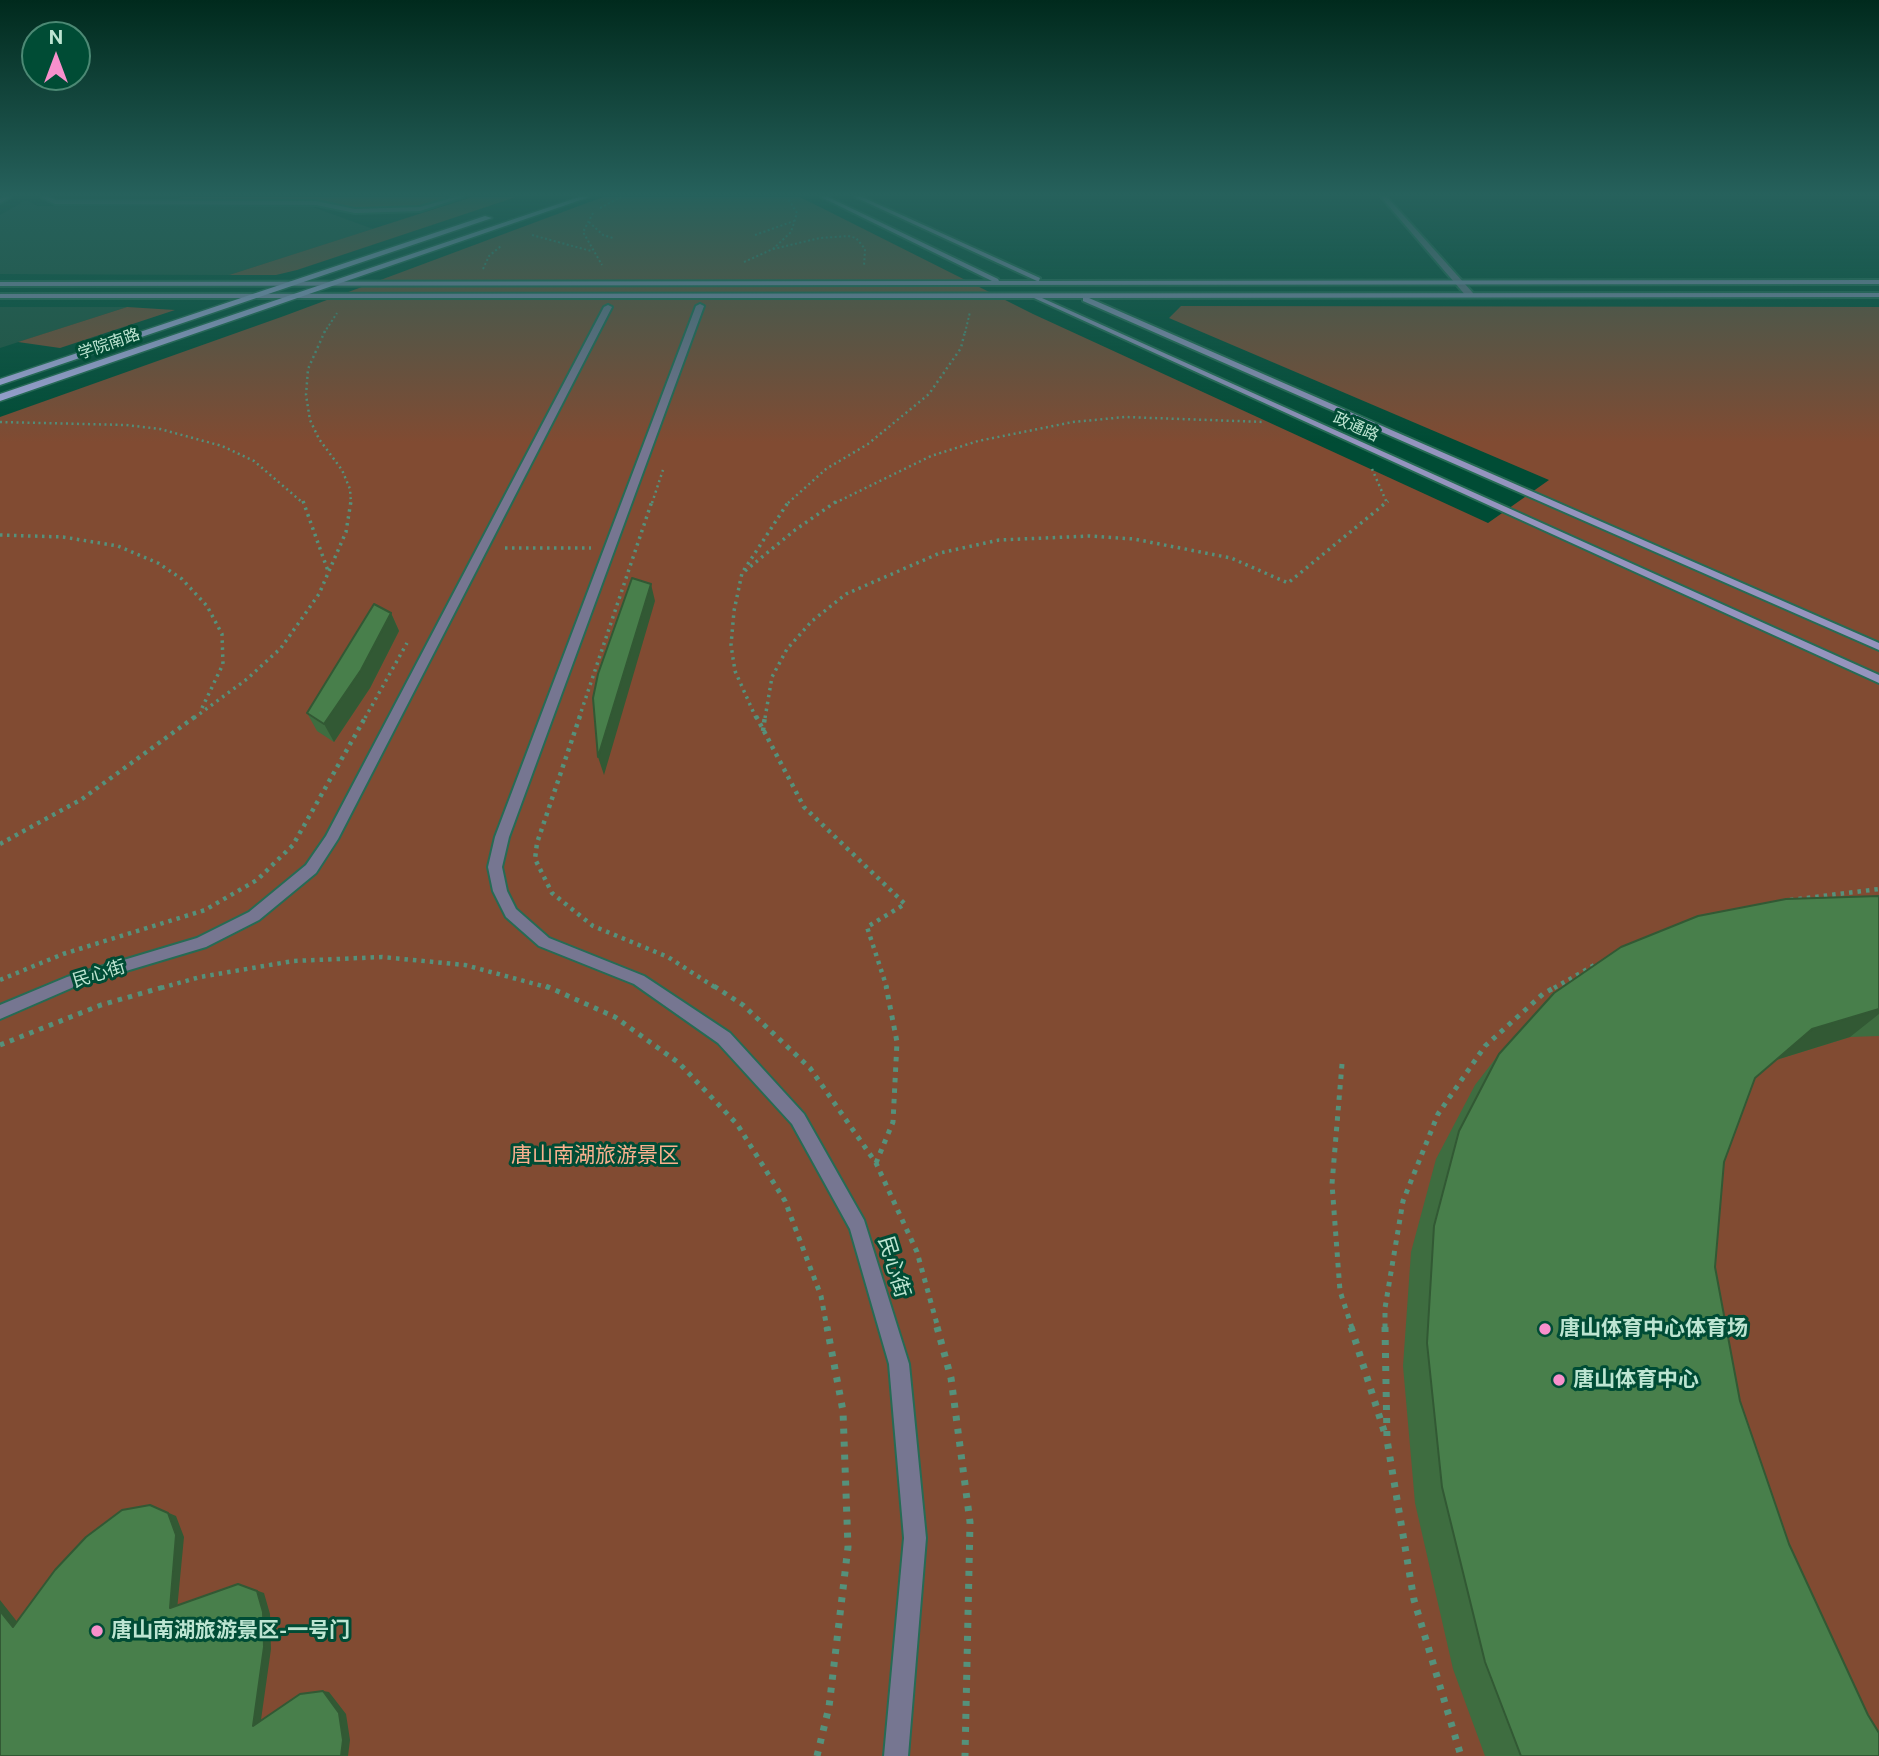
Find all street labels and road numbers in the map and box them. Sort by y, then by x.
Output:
street label: 学院南路 [76,325,142,363]
street label: 政通路 [1330,408,1382,446]
street label: 民心街 [70,956,128,992]
street label: 民心街 [873,1233,915,1301]

